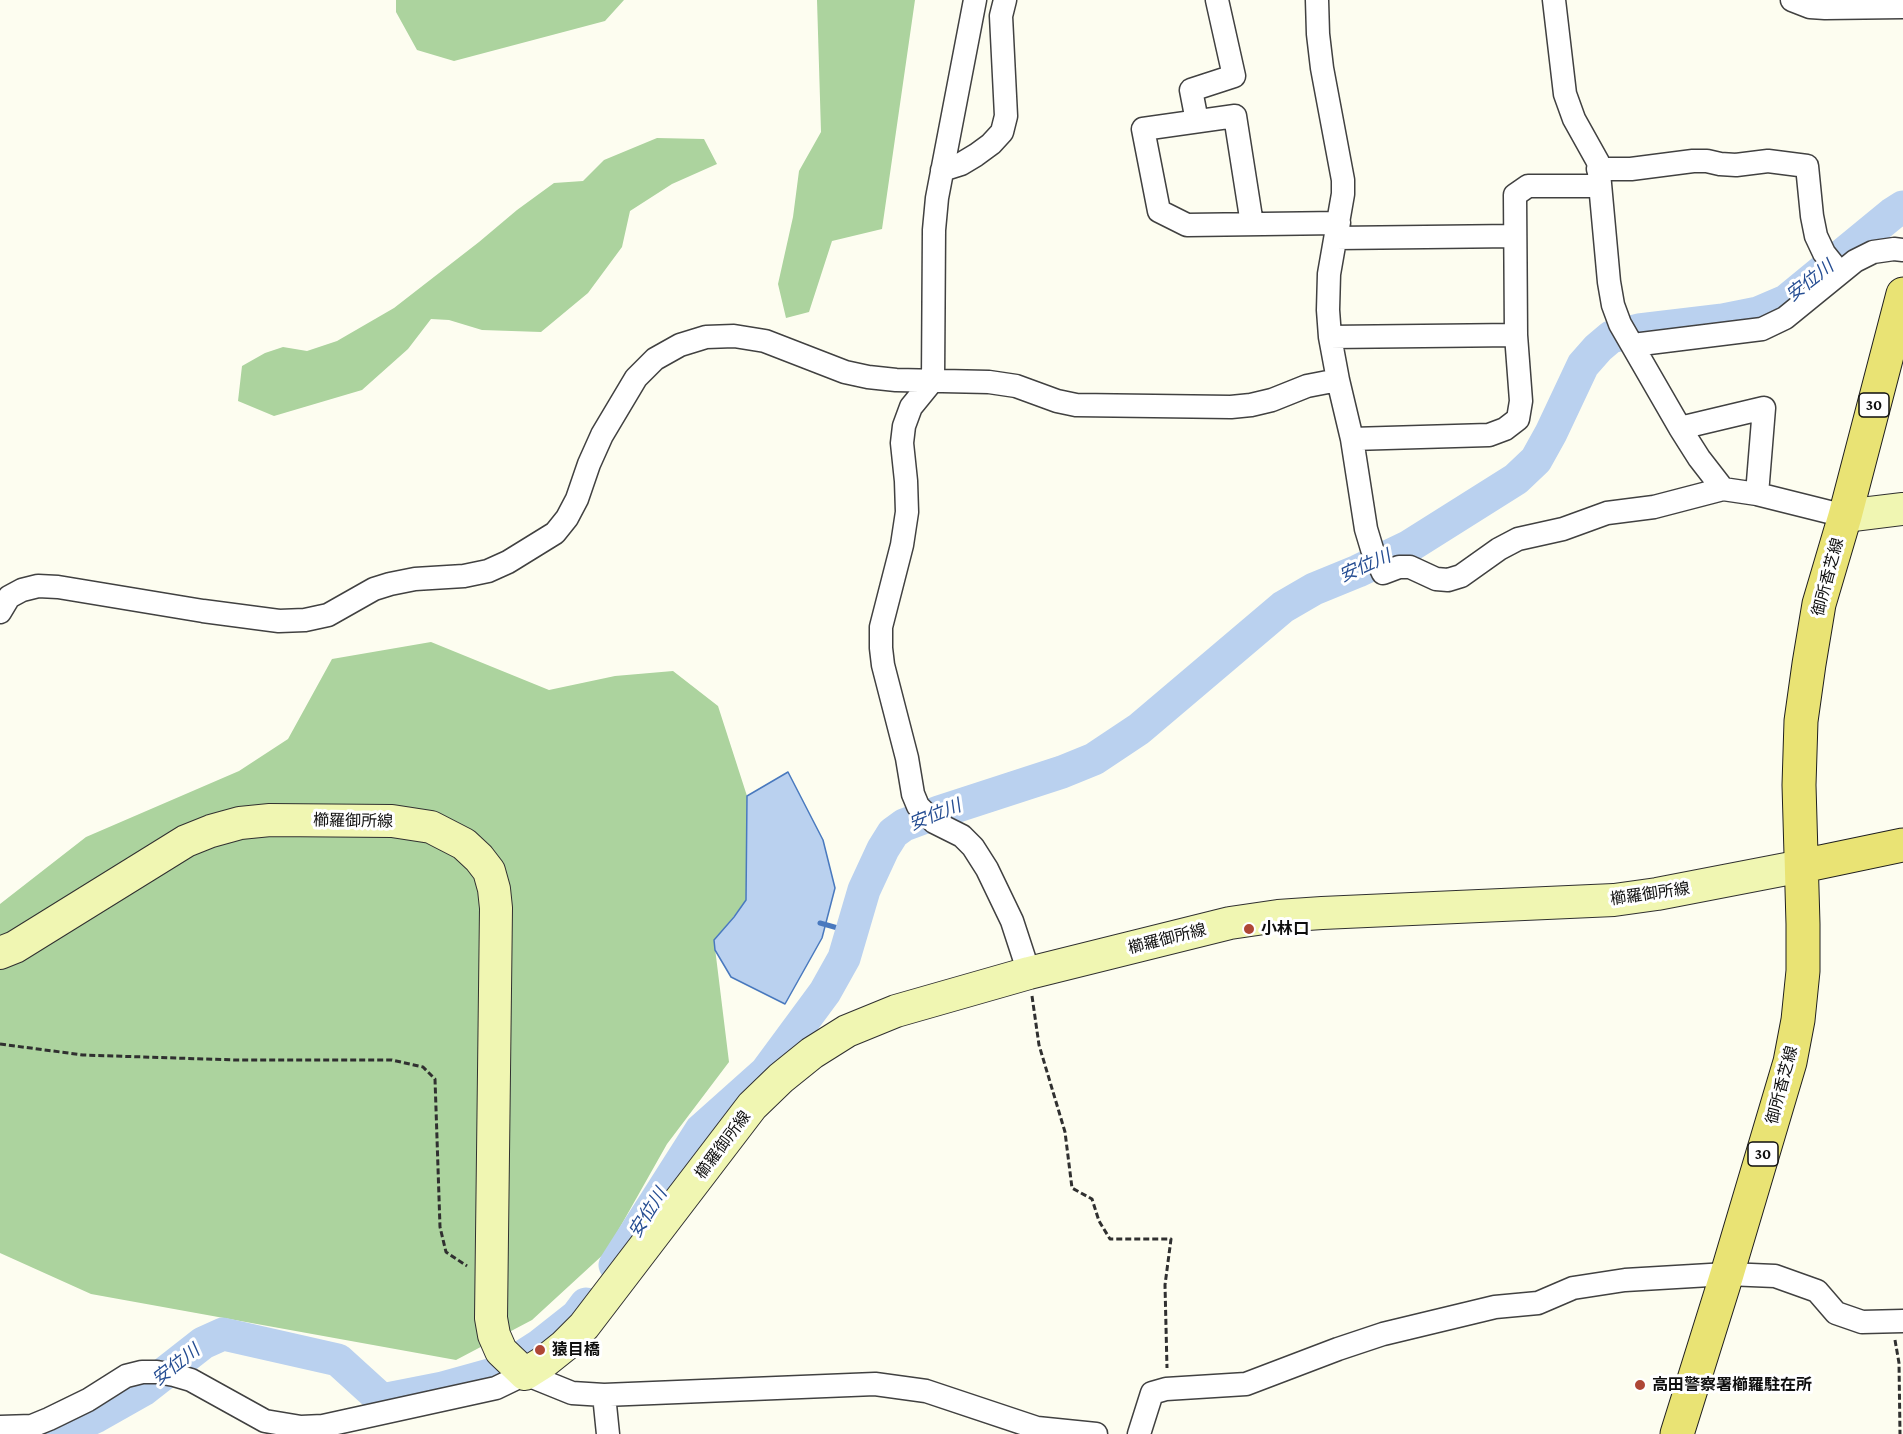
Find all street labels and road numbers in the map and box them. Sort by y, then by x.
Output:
road number: 30 [1859,393,1889,417]
street label: 御所香芝線 [1808,536,1848,618]
street label: 櫛羅御所線 [313,811,393,831]
street label: 櫛羅御所線 [1609,879,1691,909]
street label: 櫛羅御所線 [1126,920,1208,958]
street label: 御所香芝線 [1762,1044,1802,1126]
street label: 櫛羅御所線 [691,1107,755,1183]
road number: 30 [1748,1142,1778,1166]

